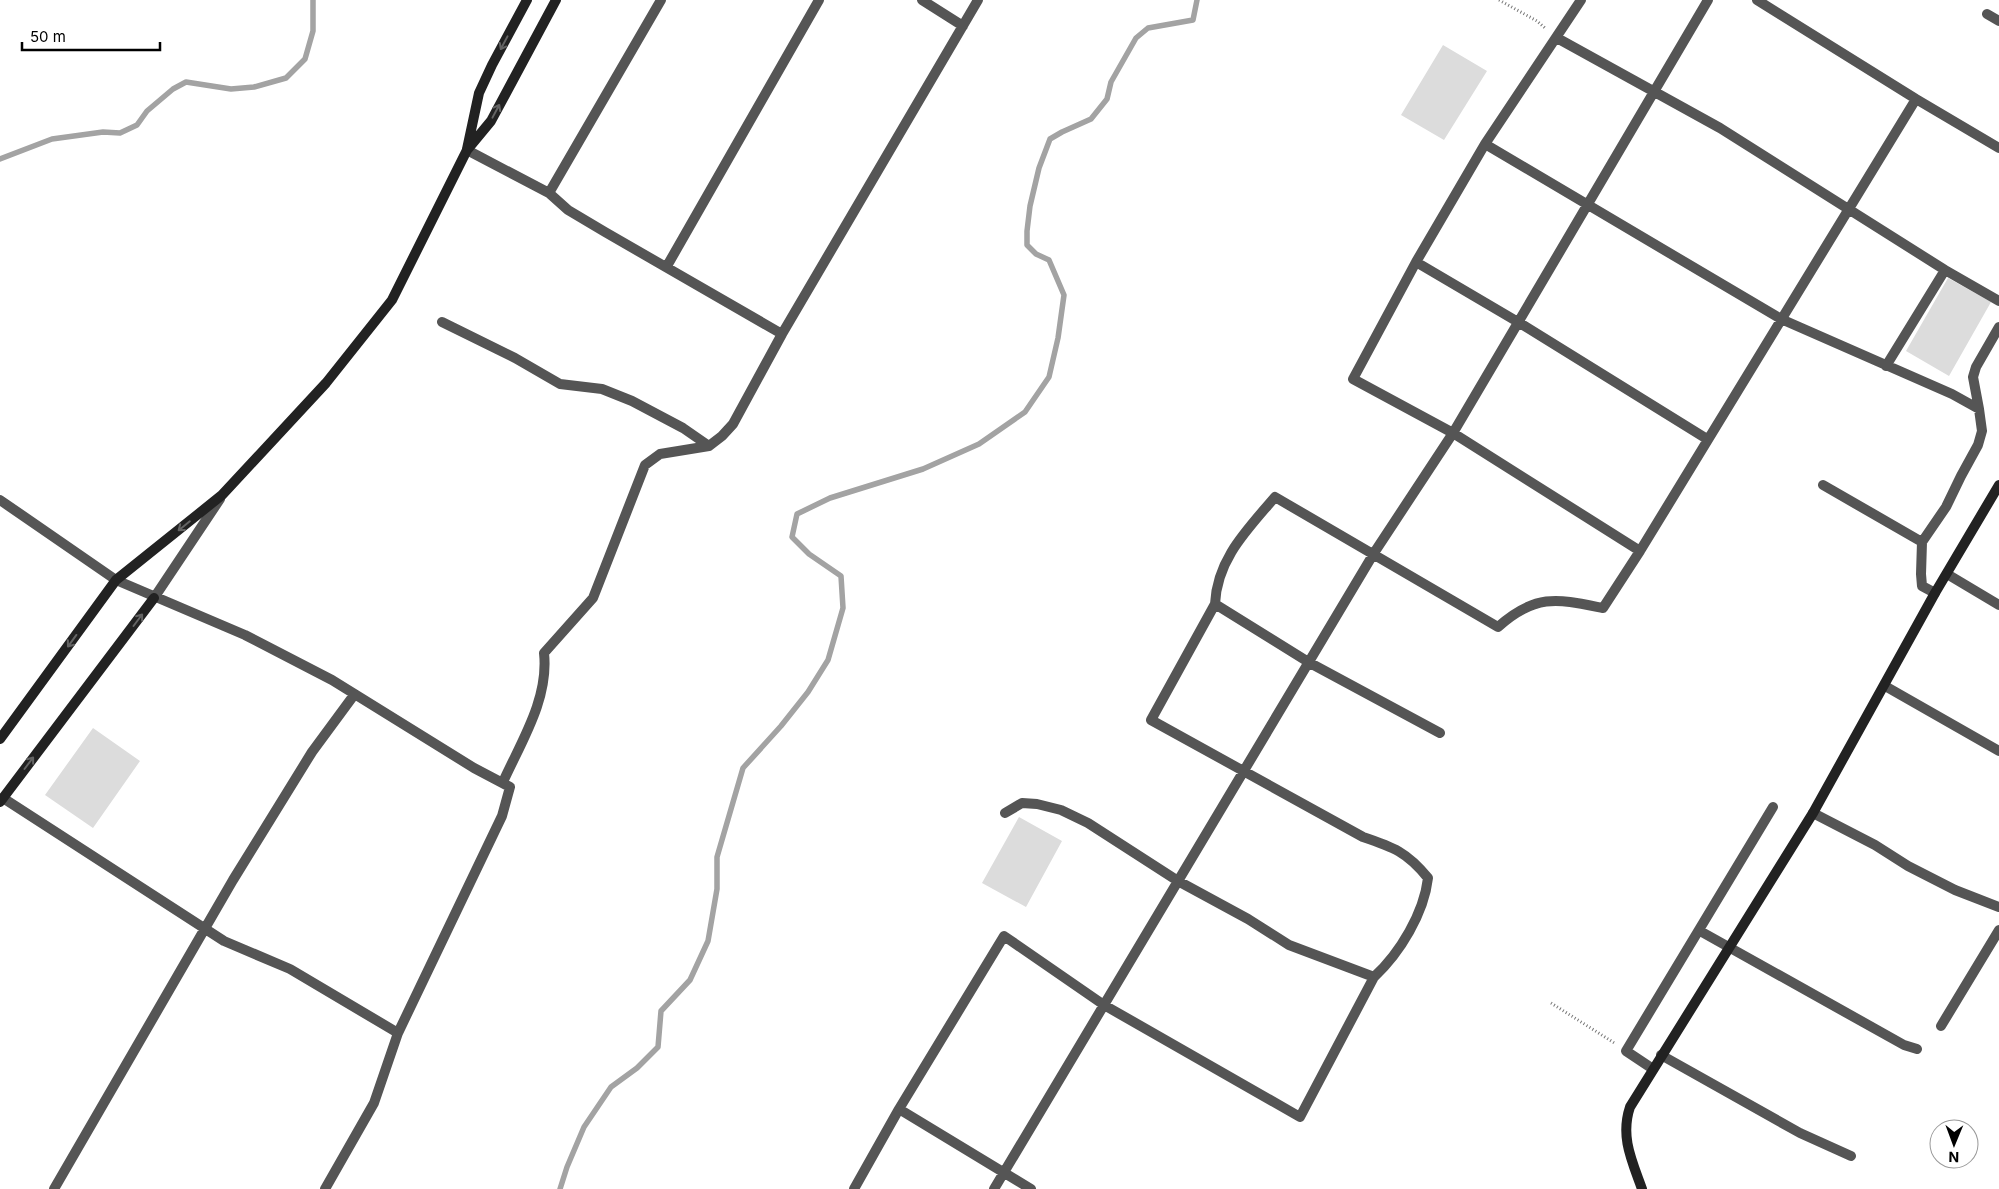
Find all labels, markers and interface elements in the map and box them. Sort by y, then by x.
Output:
scale bar [22,20,160,52]
text: 50 m [30,27,66,46]
one-way arrow [499,35,508,50]
one-way arrow [492,104,501,119]
one-way arrow [178,520,191,531]
one-way arrow [132,614,143,627]
one-way arrow [66,634,77,647]
one-way arrow [24,756,34,770]
north arrow [1929,1119,1979,1169]
text: N [1948,1149,1959,1166]

